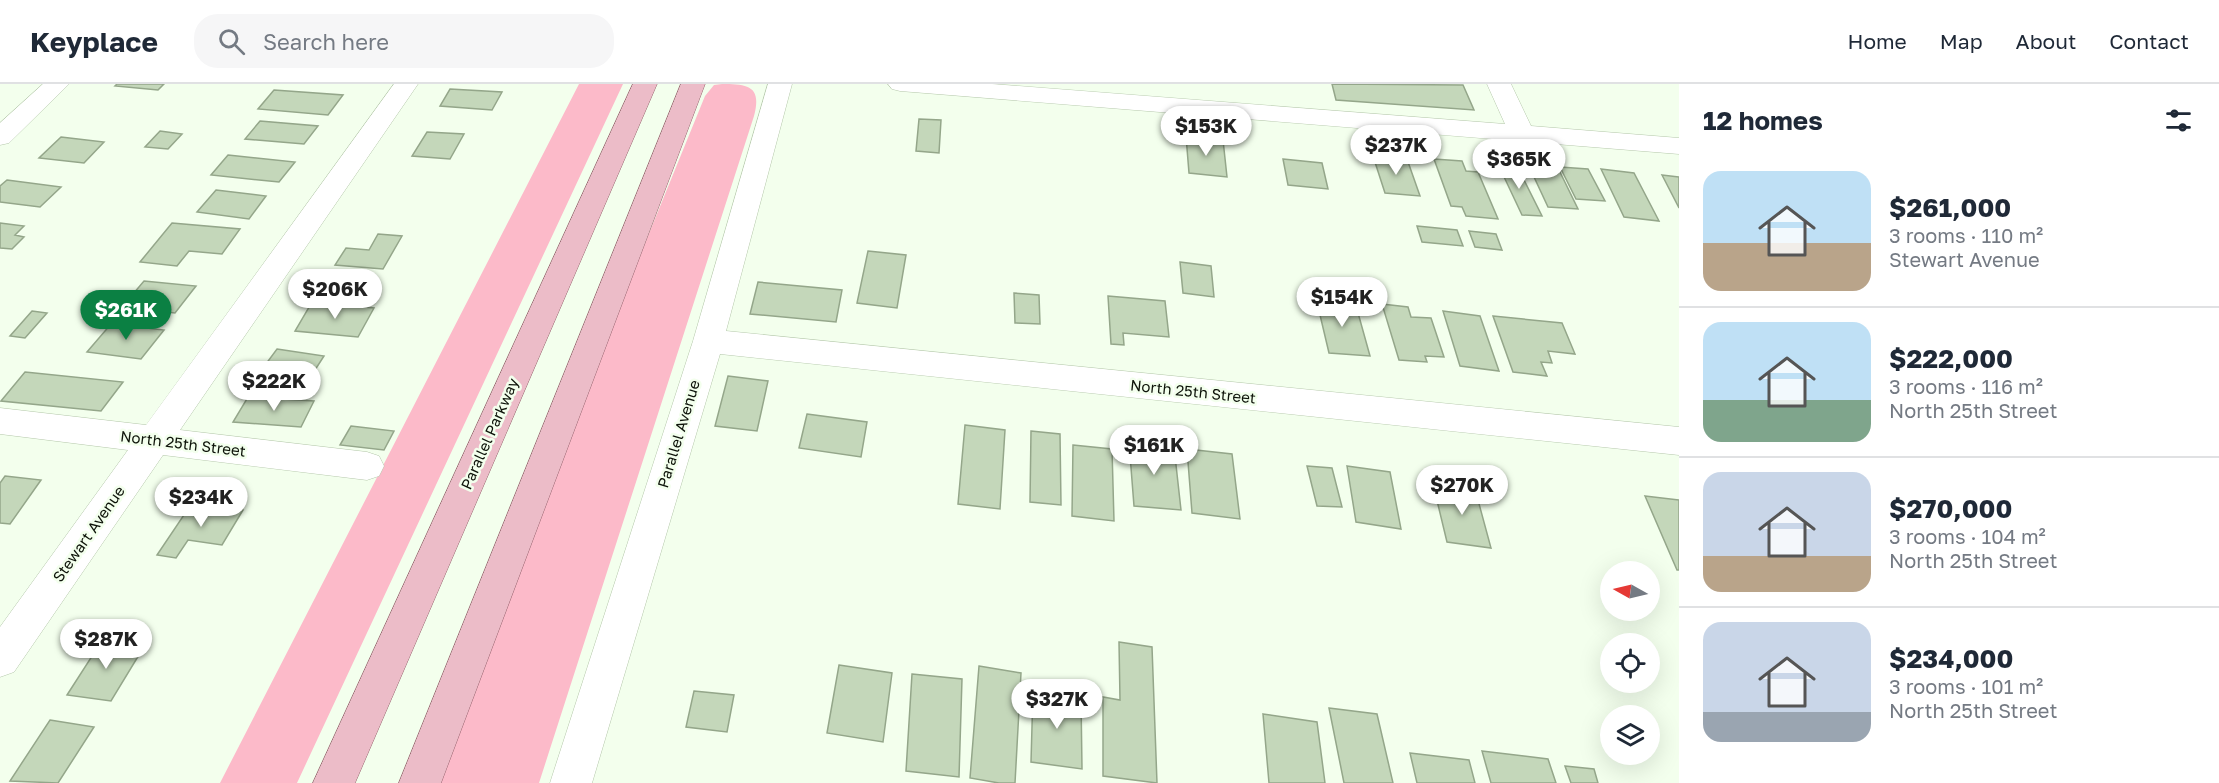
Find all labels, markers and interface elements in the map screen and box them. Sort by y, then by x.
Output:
search box [194,14,614,68]
text: Keyplace [30,25,158,58]
icon: search [215,25,248,58]
text: Search here [263,28,389,55]
text: Home [1847,28,1907,54]
text: Map [1940,28,1983,54]
text: About [2016,28,2076,54]
text: Contact [2109,28,2189,54]
icon: filters [2162,104,2195,137]
text: 12 homes [1703,105,1823,136]
pin: $153K [1164,106,1248,157]
text: $153K [1175,113,1237,137]
pin: $237K [1354,125,1438,176]
text: $237K [1364,132,1428,156]
pin: $365K [1477,139,1561,190]
text: $365K [1487,146,1552,170]
text: $261,000 [1889,192,2011,223]
icon: home [1751,195,1823,267]
text: 3 rooms · 110 m² [1889,223,2043,247]
text: Stewart Avenue [1889,247,2040,271]
pin: $206K [293,269,377,320]
text: $206K [302,276,368,300]
pin: $154K [1300,277,1384,328]
text: $154K [1311,284,1373,308]
pin: $261K [84,290,168,341]
text: $261K [94,297,158,321]
text: $222,000 [1889,343,2013,374]
icon: home [1751,346,1823,418]
pin: $222K [232,361,316,412]
text: $222K [242,368,306,392]
text: 3 rooms · 116 m² [1889,374,2043,398]
street label: Parallel Parkway [456,375,522,492]
street label: North 25th Street [1129,375,1257,407]
street label: Parallel Avenue [653,377,703,490]
text: North 25th Street [1889,398,2057,422]
pin: $161K [1112,425,1196,476]
street label: North 25th Street [119,426,247,460]
text: $161K [1123,432,1185,456]
pin: $270K [1420,465,1504,516]
text: $270K [1430,472,1494,496]
pin: $234K [159,477,243,528]
street label: Stewart Avenue [48,482,128,585]
text: $234K [169,484,233,508]
text: $270,000 [1889,493,2012,524]
icon: home [1751,496,1823,568]
text: 3 rooms · 104 m² [1889,524,2046,548]
text: North 25th Street [1889,548,2057,572]
north arrow [1600,561,1660,621]
map controls [1600,561,1660,765]
pin: $287K [64,619,148,670]
text: $287K [74,626,138,650]
button: locate [1600,633,1660,693]
text: $234,000 [1889,643,2013,674]
icon: home [1751,646,1823,718]
text: 3 rooms · 101 m² [1889,674,2043,698]
pin: $327K [1015,679,1099,730]
text: $327K [1025,686,1089,710]
text: North 25th Street [1889,698,2057,722]
button: layers [1600,705,1660,765]

